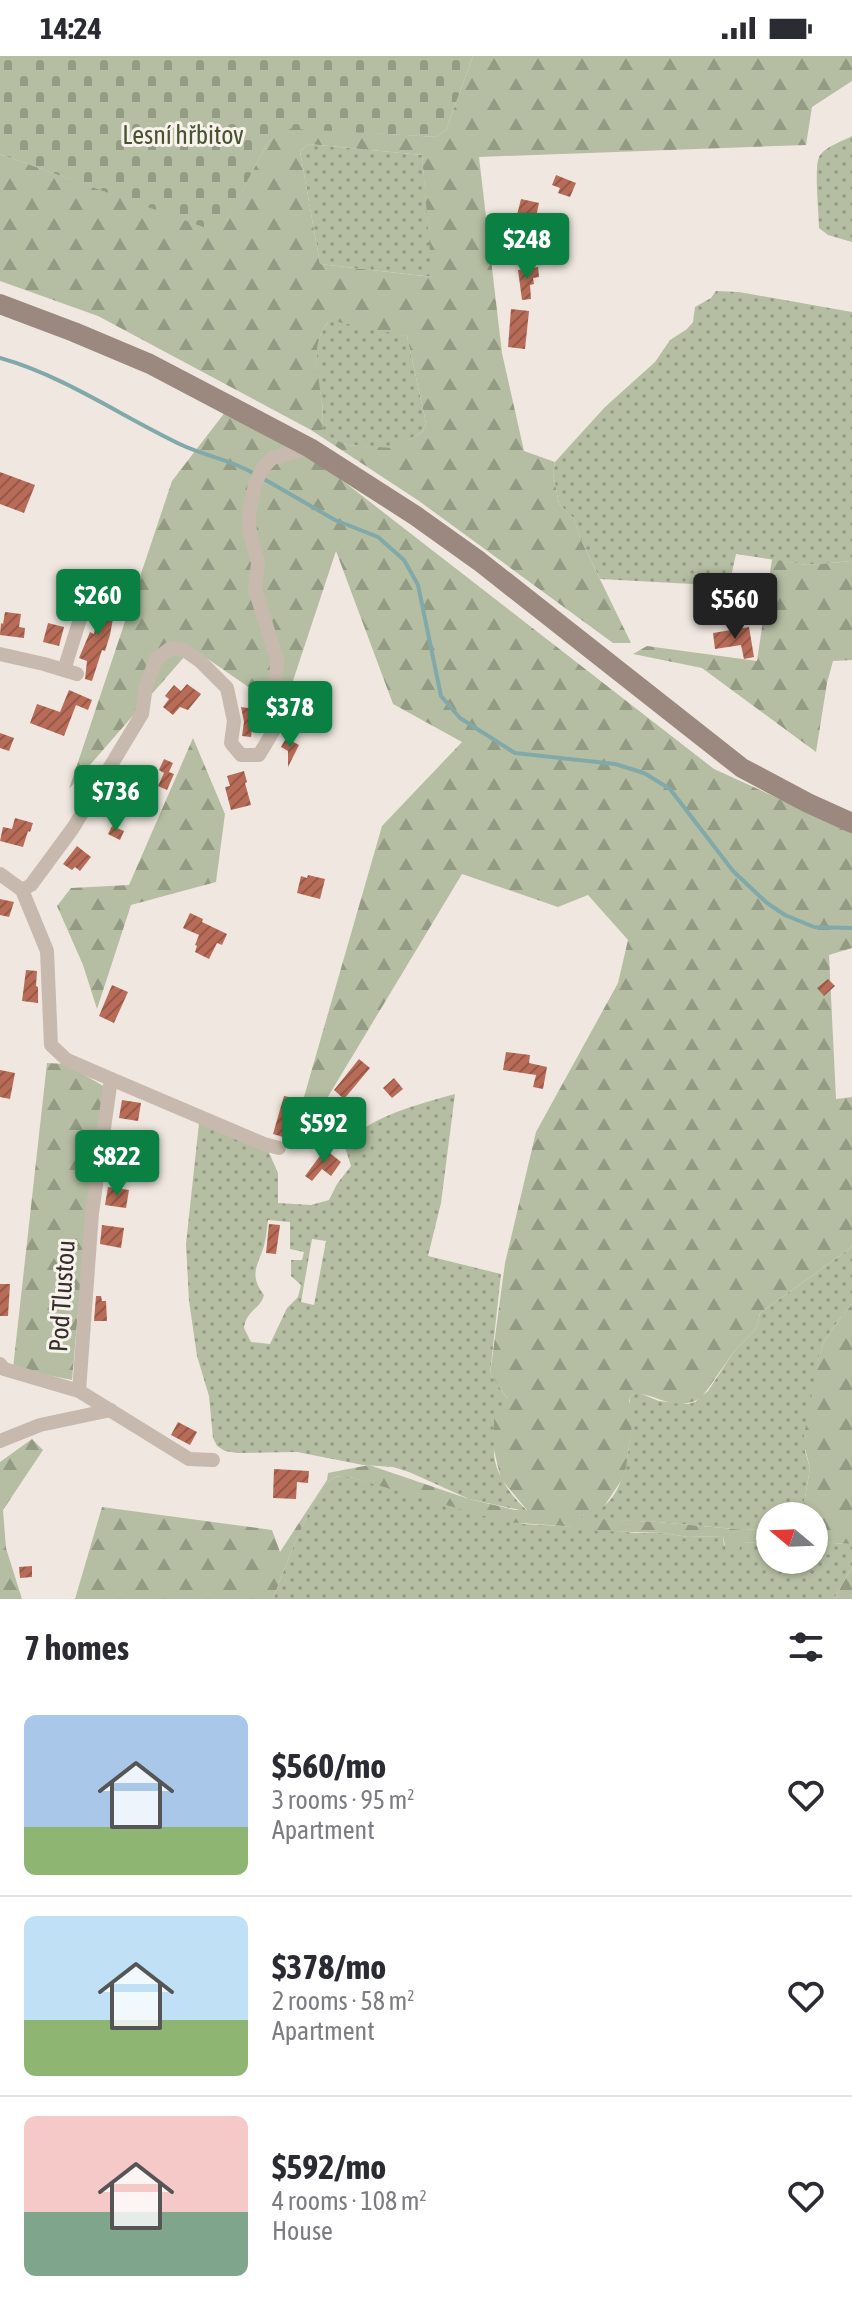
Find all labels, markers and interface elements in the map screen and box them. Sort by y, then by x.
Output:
text: 14:24 [40,11,102,45]
park label: Lesní hřbitov [122,120,244,150]
pin: $248 [480,213,574,281]
text: $248 [503,224,551,254]
pin: $260 [51,569,145,637]
pin: $560 [688,573,782,641]
text: $260 [74,580,122,610]
text: $560 [711,584,759,614]
pin: $378 [243,681,337,749]
text: $378 [266,692,314,722]
pin: $736 [69,765,163,833]
text: $736 [92,776,140,806]
pin: $592 [277,1097,371,1165]
text: $592 [300,1108,348,1138]
pin: $822 [70,1130,164,1198]
text: $822 [93,1141,141,1171]
street label: Pod Tlustou [43,1239,81,1353]
north arrow [756,1502,828,1574]
map controls [756,1502,828,1574]
icon: filters [784,1625,828,1669]
text: 7 homes [24,1628,129,1667]
text: $560/mo [272,1746,386,1785]
icon: home [88,1747,184,1843]
icon: heart [784,1773,828,1817]
text: 3 rooms · 95 m² [272,1785,414,1815]
text: Apartment [272,1815,375,1845]
text: $378/mo [272,1947,386,1986]
icon: home [88,1948,184,2044]
icon: heart [784,1974,828,2018]
text: 2 rooms · 58 m² [272,1986,414,2016]
text: Apartment [272,2016,375,2046]
text: $592/mo [272,2147,386,2186]
icon: home [88,2148,184,2244]
icon: heart [784,2174,828,2218]
text: 4 rooms · 108 m² [272,2186,427,2216]
text: House [272,2216,333,2246]

